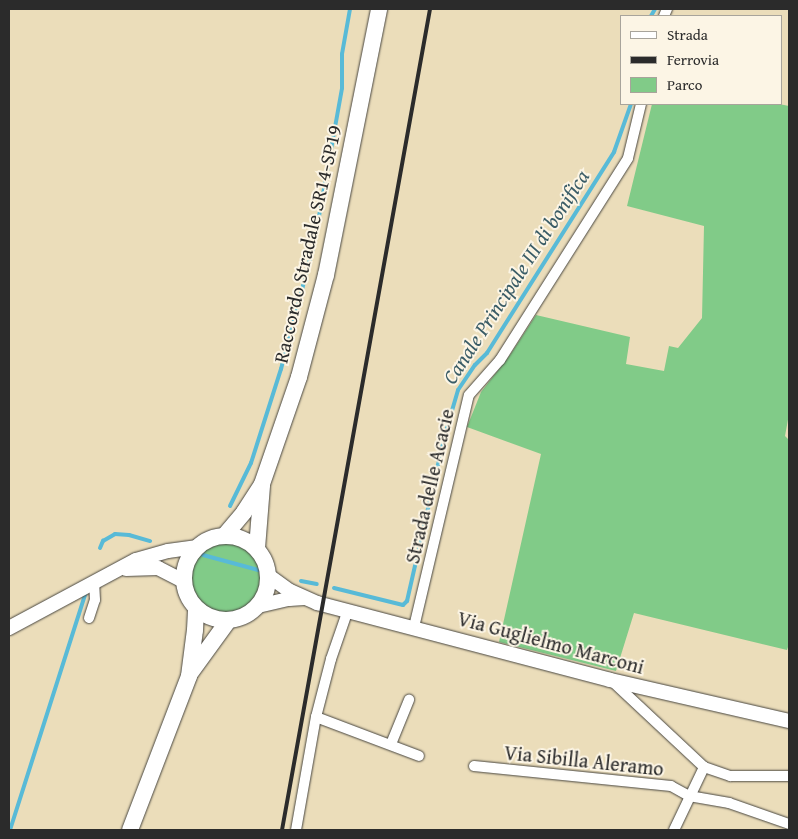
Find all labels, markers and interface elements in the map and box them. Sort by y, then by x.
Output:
legend [620,15,783,105]
text: Strada [667,24,708,45]
text: Ferrovia [667,49,719,70]
text: Parco [667,74,702,95]
street label: Raccordo Stradale SR14-SP19 [268,123,346,365]
water label: Canale Principale III di bonifica [437,165,595,389]
street label: Strada delle Acacie [400,406,458,566]
street label: Via Guglielmo Marconi [455,606,647,678]
street label: Via Sibilla Aleramo [503,740,665,780]

